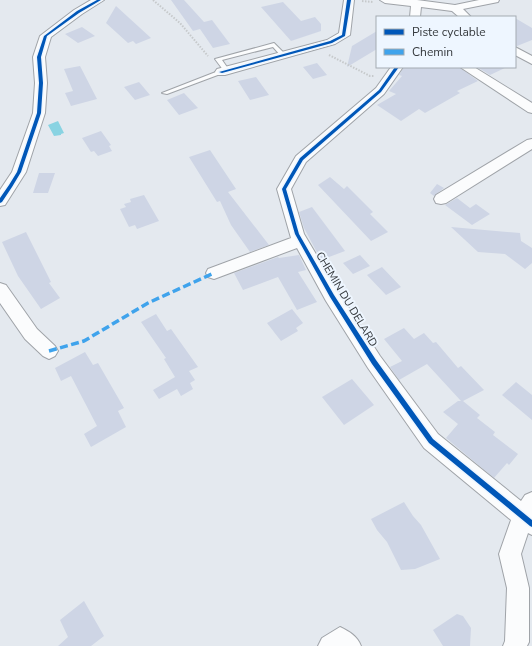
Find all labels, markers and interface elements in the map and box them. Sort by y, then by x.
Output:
legend [376,16,516,68]
text: Piste cyclable [412,24,486,40]
text: Chemin [412,44,453,60]
street label: CHEMIN DU DELARD [312,249,381,350]

